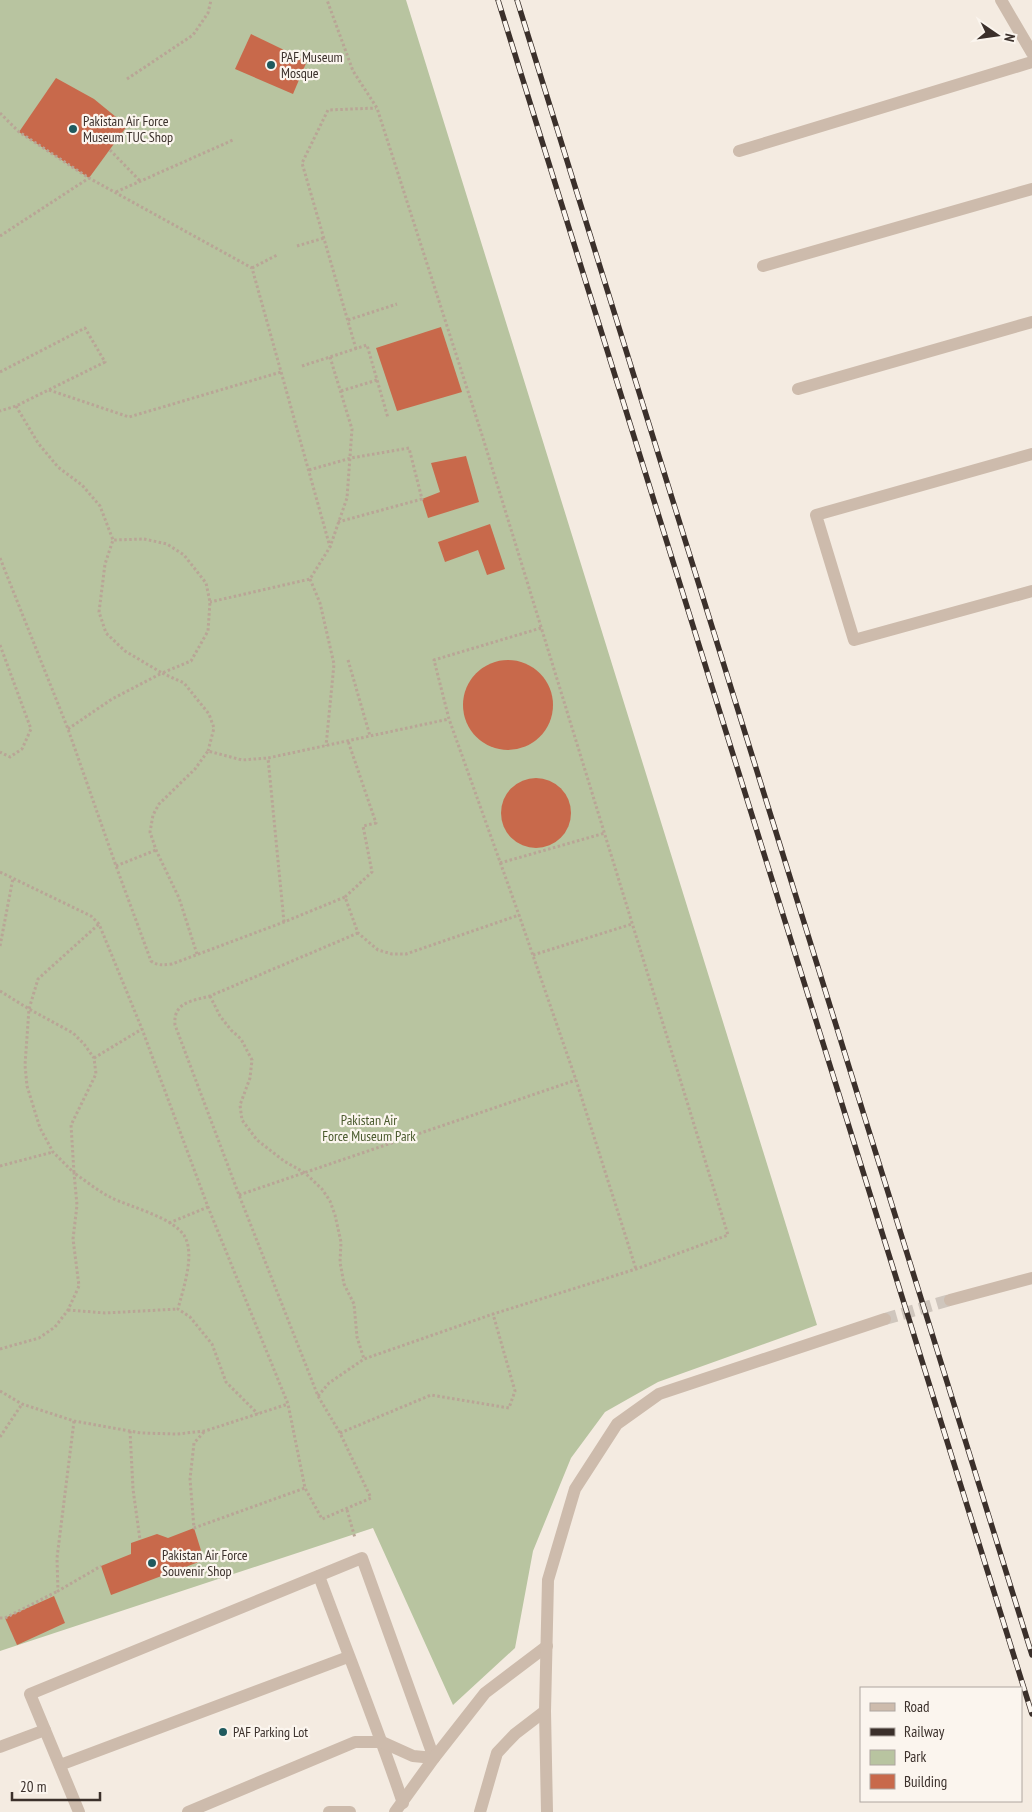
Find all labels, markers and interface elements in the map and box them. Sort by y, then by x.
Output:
north arrow [972,10,1022,60]
text: N [1000,32,1019,44]
place label: PAF Museum Mosque [281,48,343,82]
marker: PAF Museum Mosque [265,59,277,71]
place label: Pakistan Air Force Museum TUC Shop [83,112,173,146]
marker: Pakistan Air Force Museum TUC Shop [67,123,79,135]
park label: Pakistan Air Force Museum Park [322,1111,416,1145]
place label: Pakistan Air Force Souvenir Shop [162,1546,248,1580]
marker: Pakistan Air Force Souvenir Shop [146,1557,158,1569]
legend [860,1687,1022,1802]
text: Road [904,1697,930,1716]
text: Railway [904,1722,945,1741]
place label: PAF Parking Lot [233,1723,308,1741]
marker: PAF Parking Lot [217,1726,229,1738]
text: Park [904,1747,926,1766]
scale bar [12,1770,100,1802]
text: Building [904,1772,947,1791]
text: 20 m [20,1777,46,1796]

